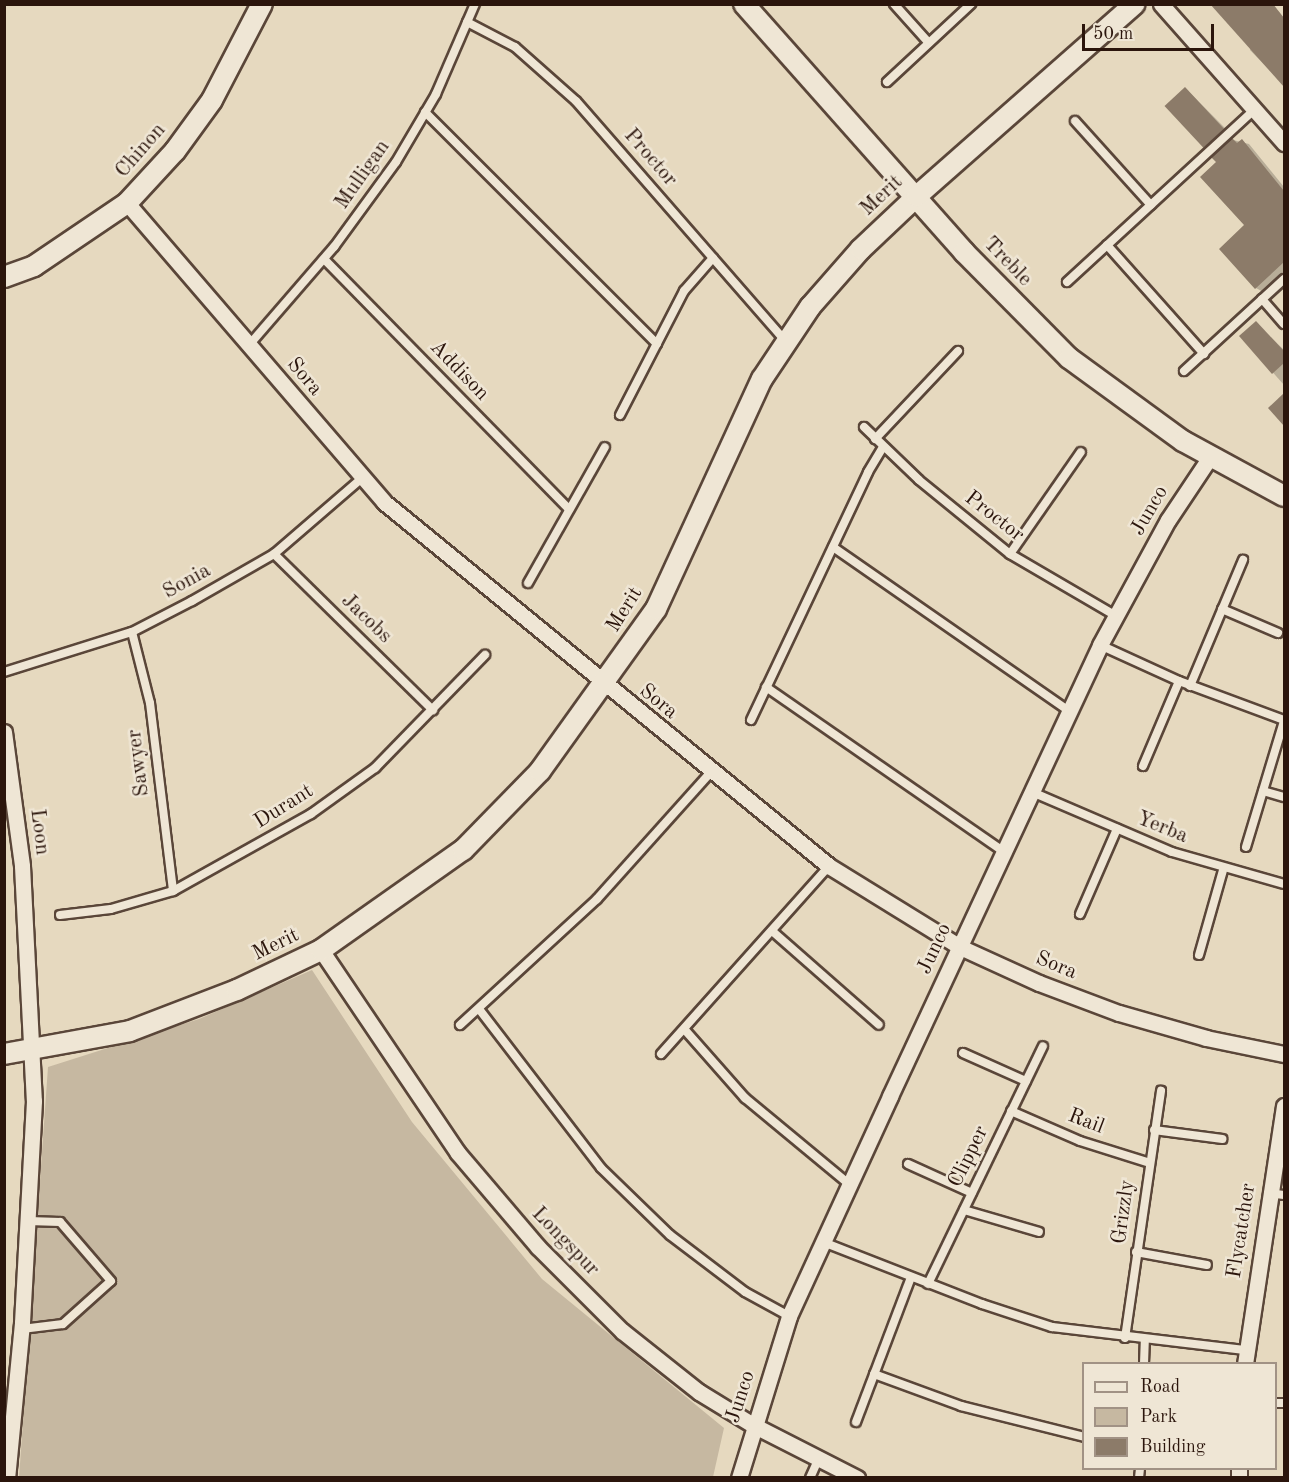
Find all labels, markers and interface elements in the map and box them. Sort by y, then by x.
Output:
scale bar [1085,12,1217,50]
text: 50 m [1093,25,1133,43]
street label: Chinon [110,118,172,184]
street label: Proctor [618,124,682,192]
street label: Mulligan [330,135,396,215]
street label: Merit [856,170,908,222]
street label: Treble [977,232,1037,292]
street label: Addison [424,335,494,407]
street label: Sora [281,353,327,401]
street label: Junco [1126,482,1174,540]
street label: Proctor [959,486,1029,548]
street label: Sonia [159,559,215,605]
street label: Merit [601,583,649,637]
street label: Jacobs [335,589,397,649]
street label: Sora [634,679,682,725]
street label: Sawyer [122,728,156,798]
street label: Durant [250,779,318,835]
street label: Yerba [1133,806,1191,850]
street label: Loon [24,808,54,856]
street label: Junco [912,919,958,979]
street label: Merit [249,923,303,967]
street label: Sora [1032,946,1080,986]
street label: Rail [1064,1104,1108,1140]
street label: Clipper [943,1122,995,1192]
street label: Grizzly [1107,1178,1141,1246]
street label: Flycatcher [1222,1182,1262,1280]
street label: Longspur [526,1202,604,1282]
legend [1082,1362,1277,1470]
street label: Junco [721,1368,761,1426]
text: Road [1140,1378,1180,1396]
text: Park [1140,1408,1177,1426]
text: Building [1140,1438,1205,1456]

